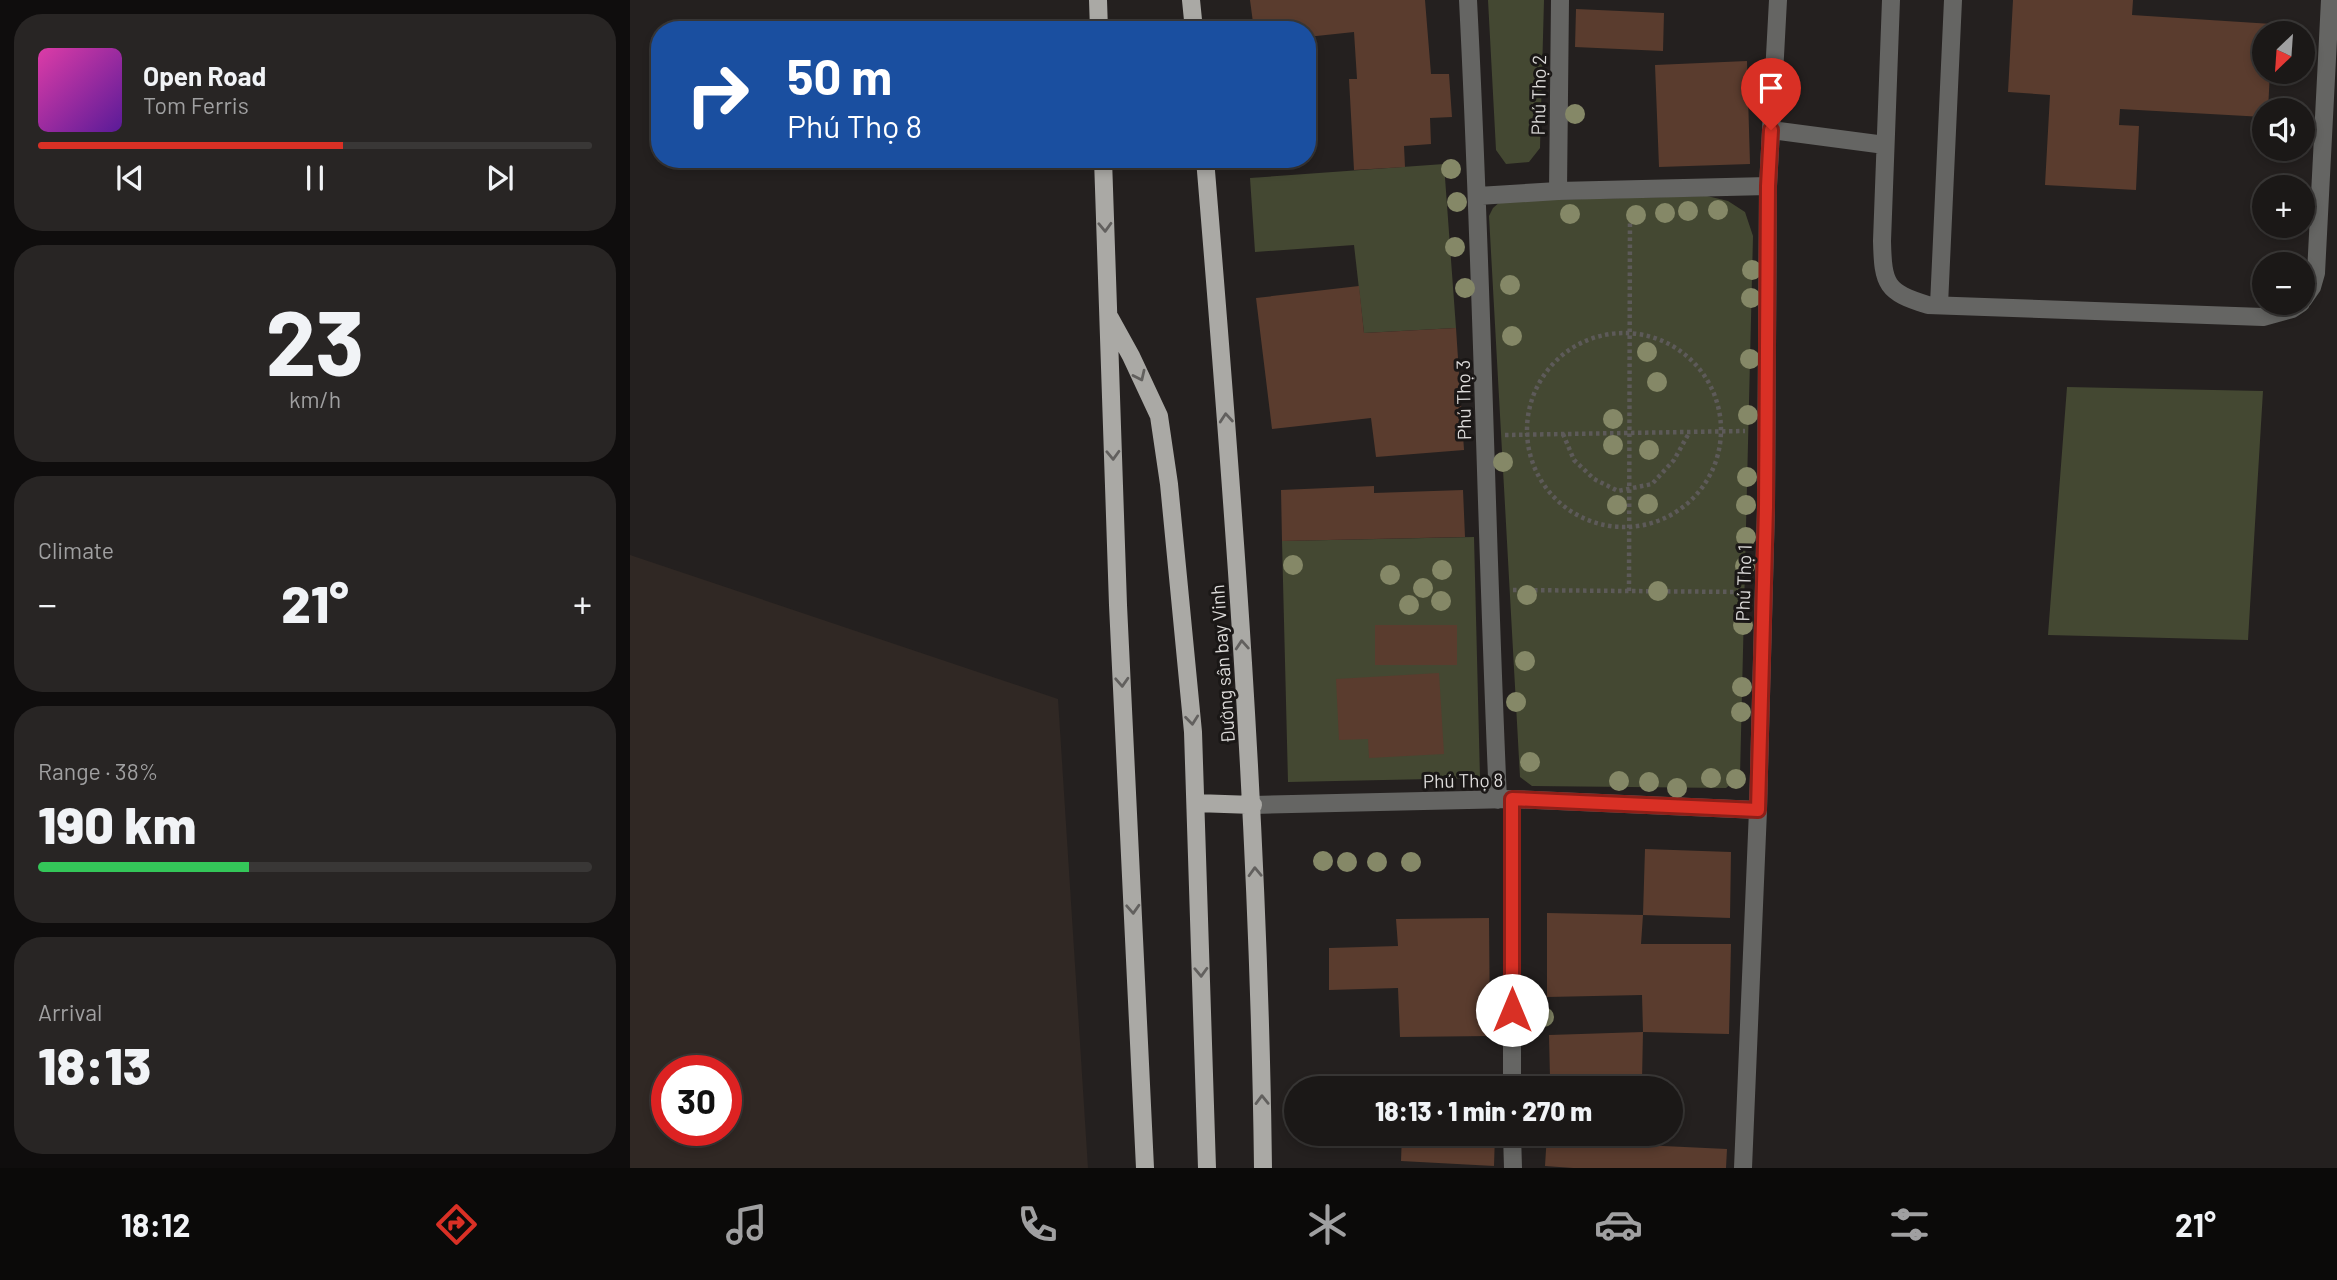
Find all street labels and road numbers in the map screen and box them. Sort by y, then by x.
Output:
street label: Phú Thọ 2 [1526,54,1550,136]
street label: Phú Thọ 3 [1451,360,1475,440]
street label: Phú Thọ 1 [1730,544,1756,622]
street label: Đường sân bay Vinh [1205,584,1239,744]
street label: Phú Thọ 8 [1423,768,1503,792]

